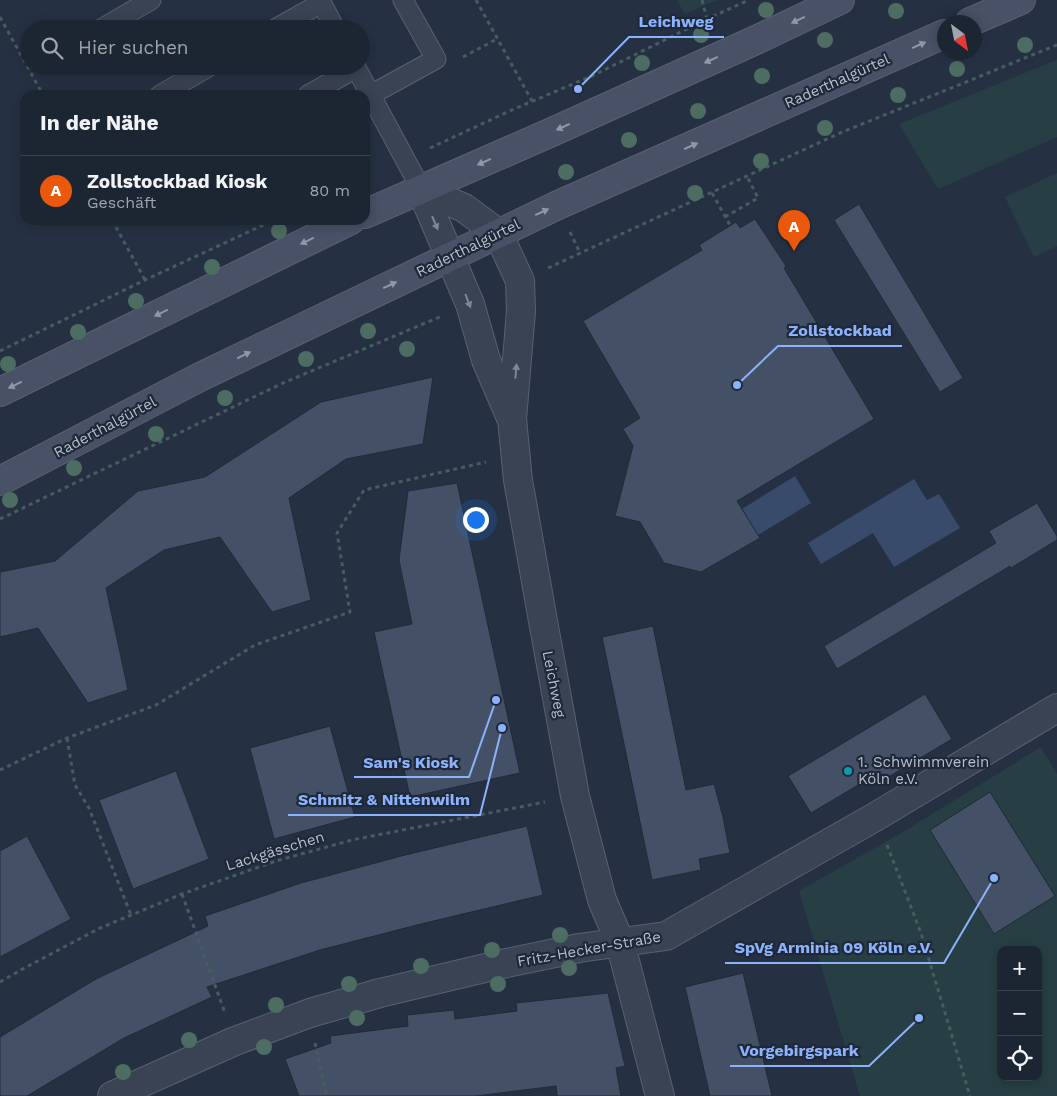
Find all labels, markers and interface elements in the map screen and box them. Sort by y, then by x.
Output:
callout: Leichweg [629,6,724,37]
text: Leichweg [639,12,713,31]
north arrow [937,15,982,60]
one-way arrow [791,16,805,24]
search box [20,20,370,75]
icon: search [38,34,66,62]
text: Hier suchen [78,36,189,59]
one-way arrow [912,40,926,48]
street label: Raderthalgürtel [782,50,893,112]
one-way arrow [704,56,718,64]
text: In der Nähe [40,110,159,135]
one-way arrow [556,123,570,131]
one-way arrow [684,141,698,149]
one-way arrow [477,158,491,166]
text: Zollstockbad Kiosk [87,170,267,193]
text: A [51,181,61,200]
text: 80 m [309,181,350,200]
text: Geschäft [87,193,156,212]
one-way arrow [535,208,549,216]
pin: A [778,210,810,251]
street label: Raderthalgürtel [413,215,523,281]
one-way arrow [432,216,440,230]
one-way arrow [300,237,314,245]
one-way arrow [383,280,398,289]
one-way arrow [465,294,472,309]
one-way arrow [154,309,168,317]
callout: Zollstockbad [778,315,902,346]
text: Zollstockbad [788,321,892,340]
one-way arrow [237,351,251,359]
one-way arrow [512,363,520,379]
one-way arrow [8,381,22,389]
street label: Raderthalgürtel [51,392,160,462]
your location [463,507,489,533]
street label: Leichweg [539,649,569,719]
callout: Sam's Kiosk [354,746,469,777]
text: Sam's Kiosk [363,753,459,772]
place label: 1. Schwimmverein Köln e.V. [858,753,989,788]
marker: 1. Schwimmverein Köln e.V. [842,765,854,777]
callout: Schmitz & Nittenwilm [288,784,480,815]
text: Schmitz & Nittenwilm [298,790,470,809]
street label: Lackgässchen [223,827,327,875]
street label: Fritz-Hecker-Straße [516,928,662,970]
callout: SpVg Arminia 09 Köln e.V. [725,932,944,963]
text: SpVg Arminia 09 Köln e.V. [735,938,933,957]
map controls [997,946,1042,1081]
button: + [997,946,1042,991]
button: − [997,991,1042,1036]
callout: Vorgebirgspark [730,1035,869,1066]
button: locate [997,1036,1042,1081]
text: Vorgebirgspark [739,1041,859,1060]

